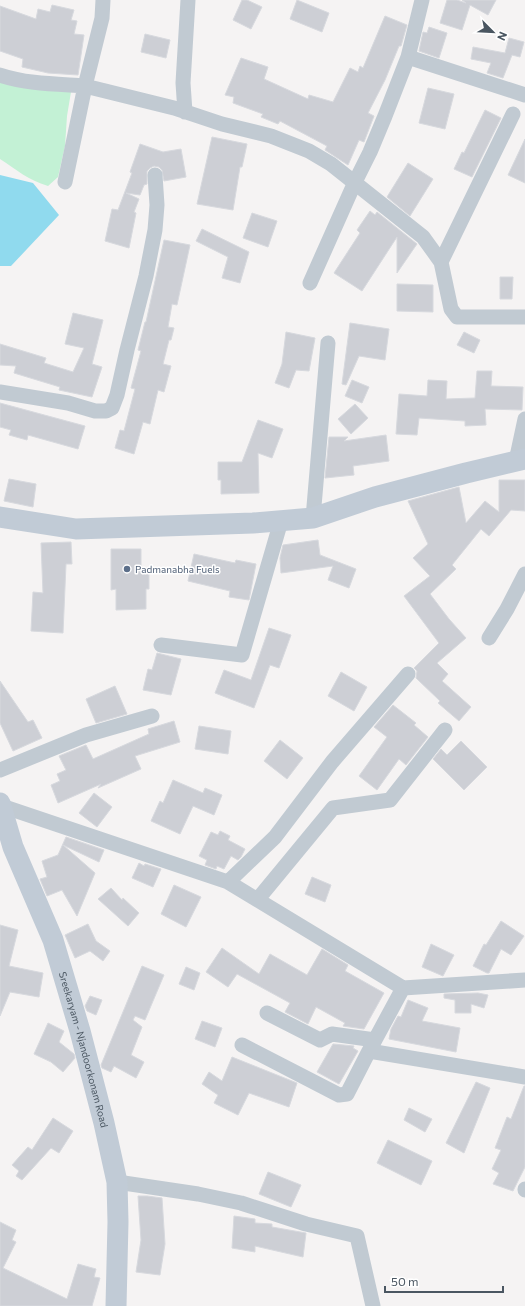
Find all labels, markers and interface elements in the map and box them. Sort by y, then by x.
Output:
north arrow [473,12,513,52]
text: N [495,30,510,43]
place label: Padmanabha Fuels [135,563,220,575]
marker: Padmanabha Fuels [122,564,132,574]
street label: Sreekaryam - Njandoorkonam Road [57,970,111,1129]
scale bar [385,1268,503,1294]
text: 50 m [391,1274,419,1288]

